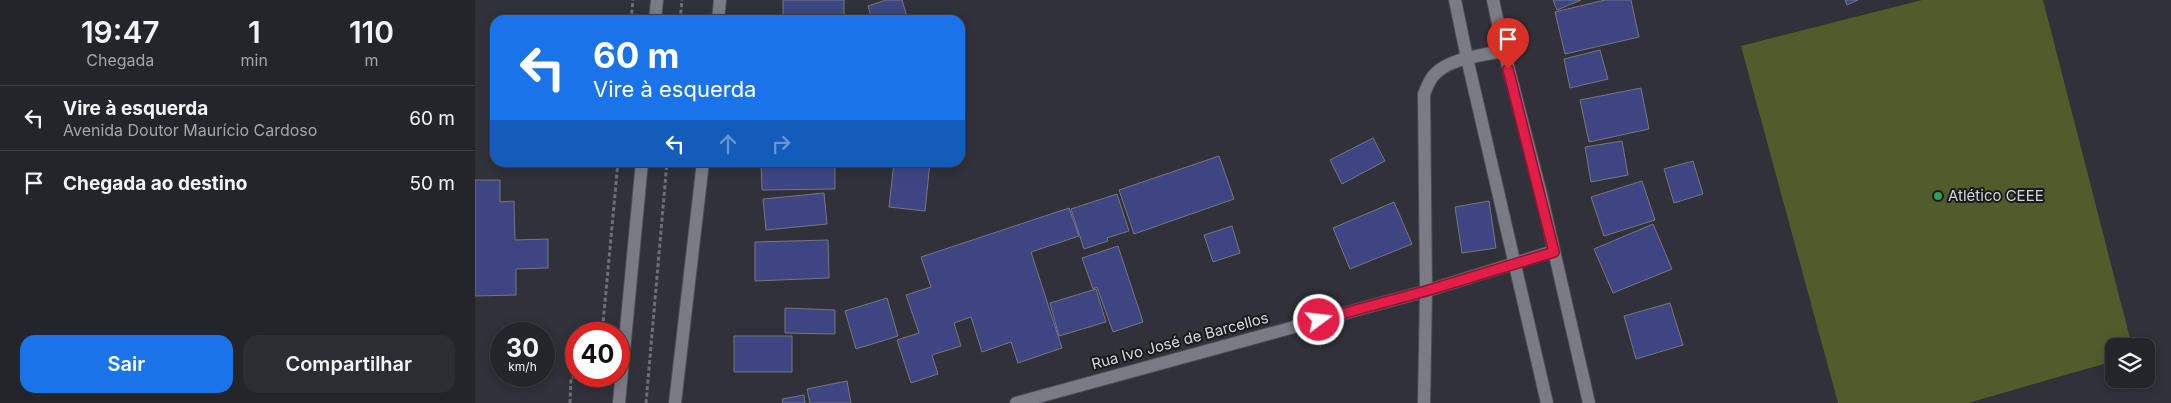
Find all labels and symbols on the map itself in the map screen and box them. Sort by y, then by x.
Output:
pin [1487,18,1529,69]
place label: Atlético CEEE [1948,186,2044,205]
marker: Atlético CEEE [1932,190,1944,202]
position arrow [1292,293,1344,345]
street label: Rua Ivo José de Barcellos [1089,308,1270,373]
speed limit sign: 40 [565,322,630,387]

